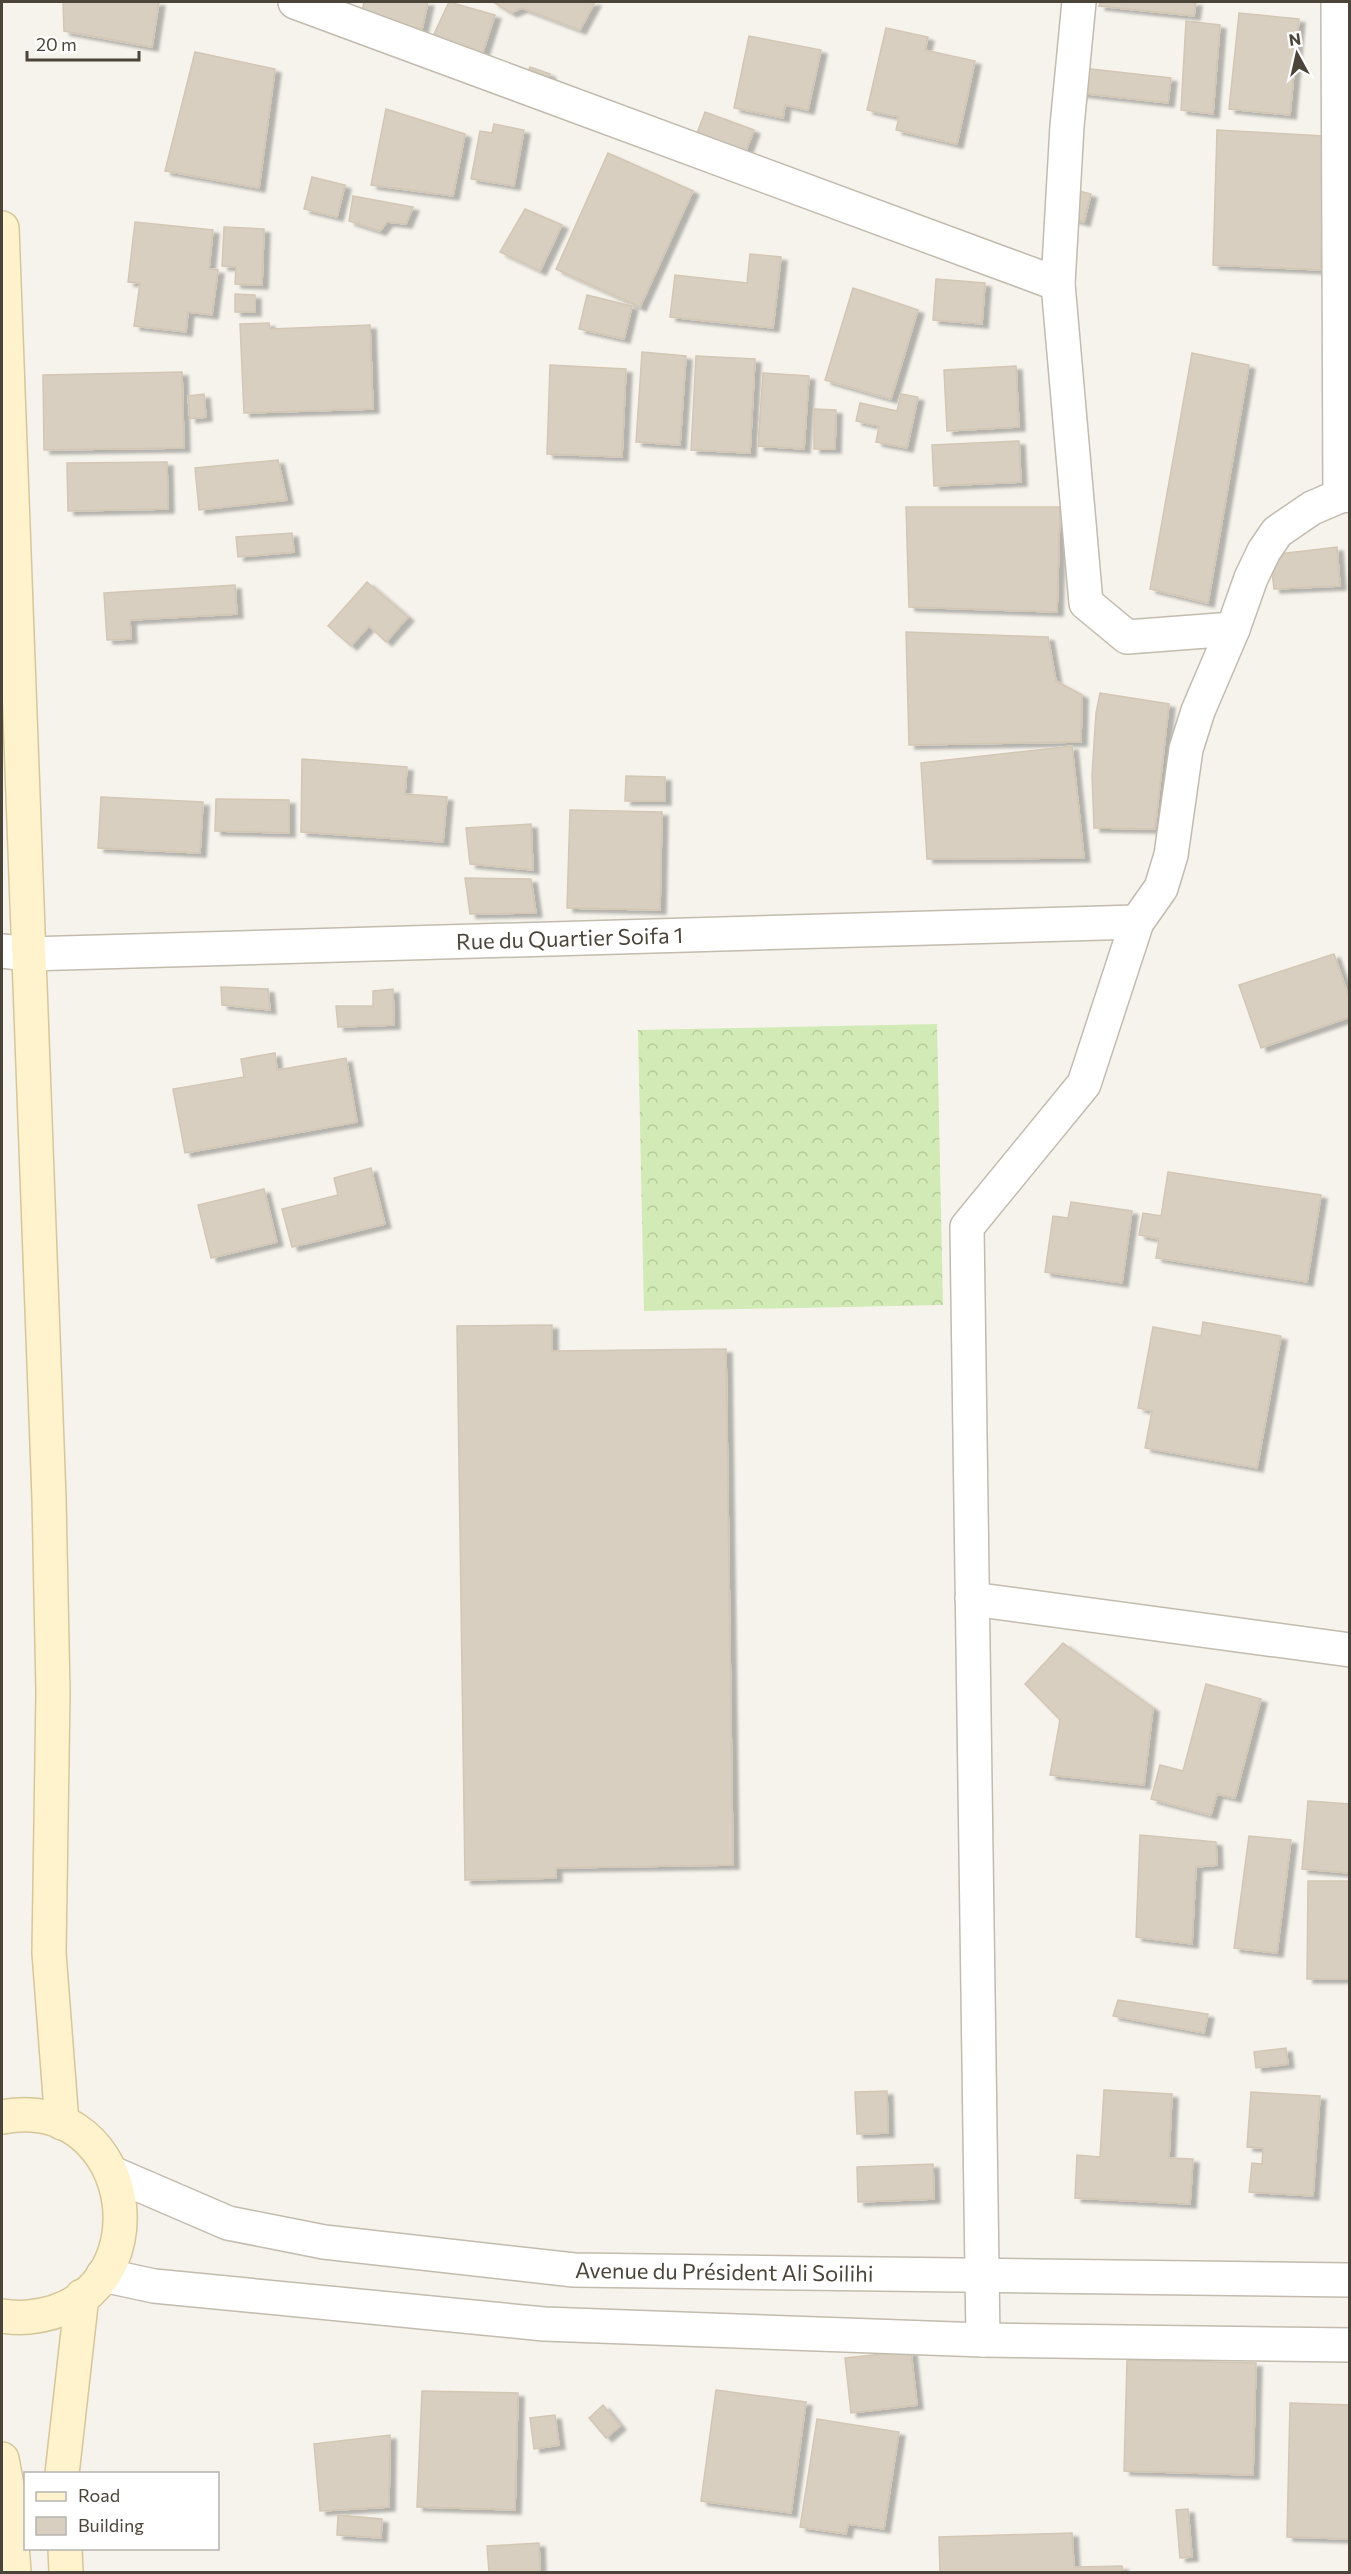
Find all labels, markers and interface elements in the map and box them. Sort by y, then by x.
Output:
scale bar [27,24,140,62]
north arrow [1267,24,1327,84]
text: N [1288,28,1302,49]
text: 20 m [36,33,77,55]
street label: Rue du Quartier Soifa 1 [456,921,684,955]
street label: Avenue du Président Ali Soilihi [575,2256,874,2287]
legend [24,2472,219,2550]
text: Road [78,2484,120,2506]
text: Building [78,2514,144,2536]

